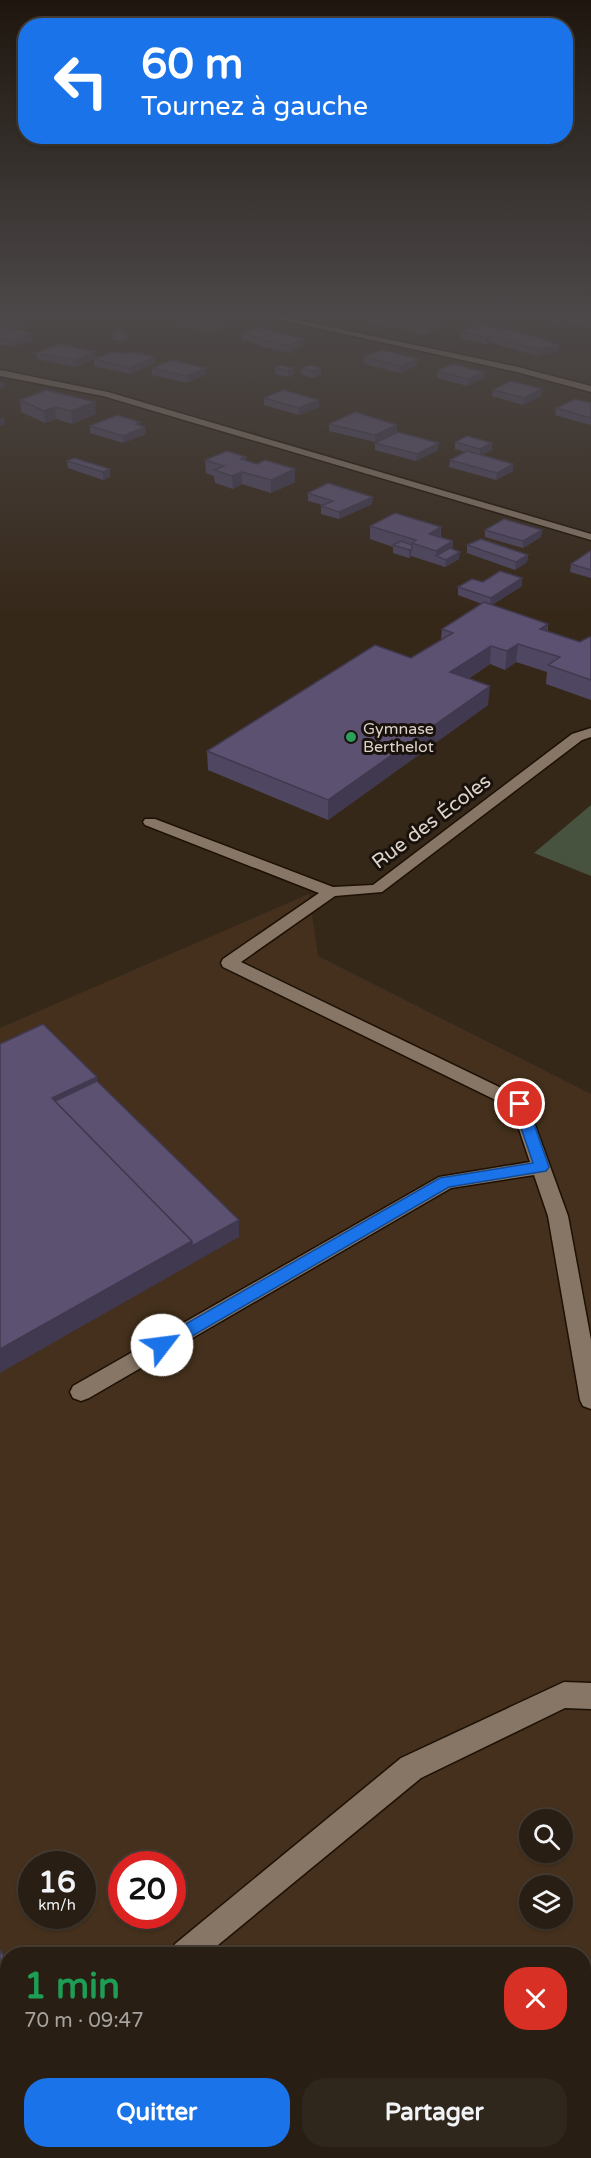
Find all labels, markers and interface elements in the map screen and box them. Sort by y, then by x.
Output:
text: 60 m [141,39,243,90]
icon: left [42,42,120,120]
text: Tournez à gauche [141,90,368,123]
place label: Gymnase Berthelot [363,719,434,757]
marker: Gymnase Berthelot [344,730,358,744]
street label: Rue des Écoles [367,768,496,874]
pin [494,1078,545,1129]
icon: arrive [503,1087,536,1120]
position arrow [130,1313,194,1377]
map controls [519,1809,573,1929]
button: search [519,1809,573,1863]
speed limit sign: 20 [108,1851,186,1929]
text: 16 [38,1864,76,1901]
button: layers [519,1875,573,1929]
text: km/h [38,1896,76,1914]
text: 1 min [24,1965,120,2008]
button: close [504,1967,567,2030]
text: 70 m · 09:47 [24,2009,144,2033]
button: Quitter [24,2078,290,2147]
button: Partager [302,2078,567,2147]

